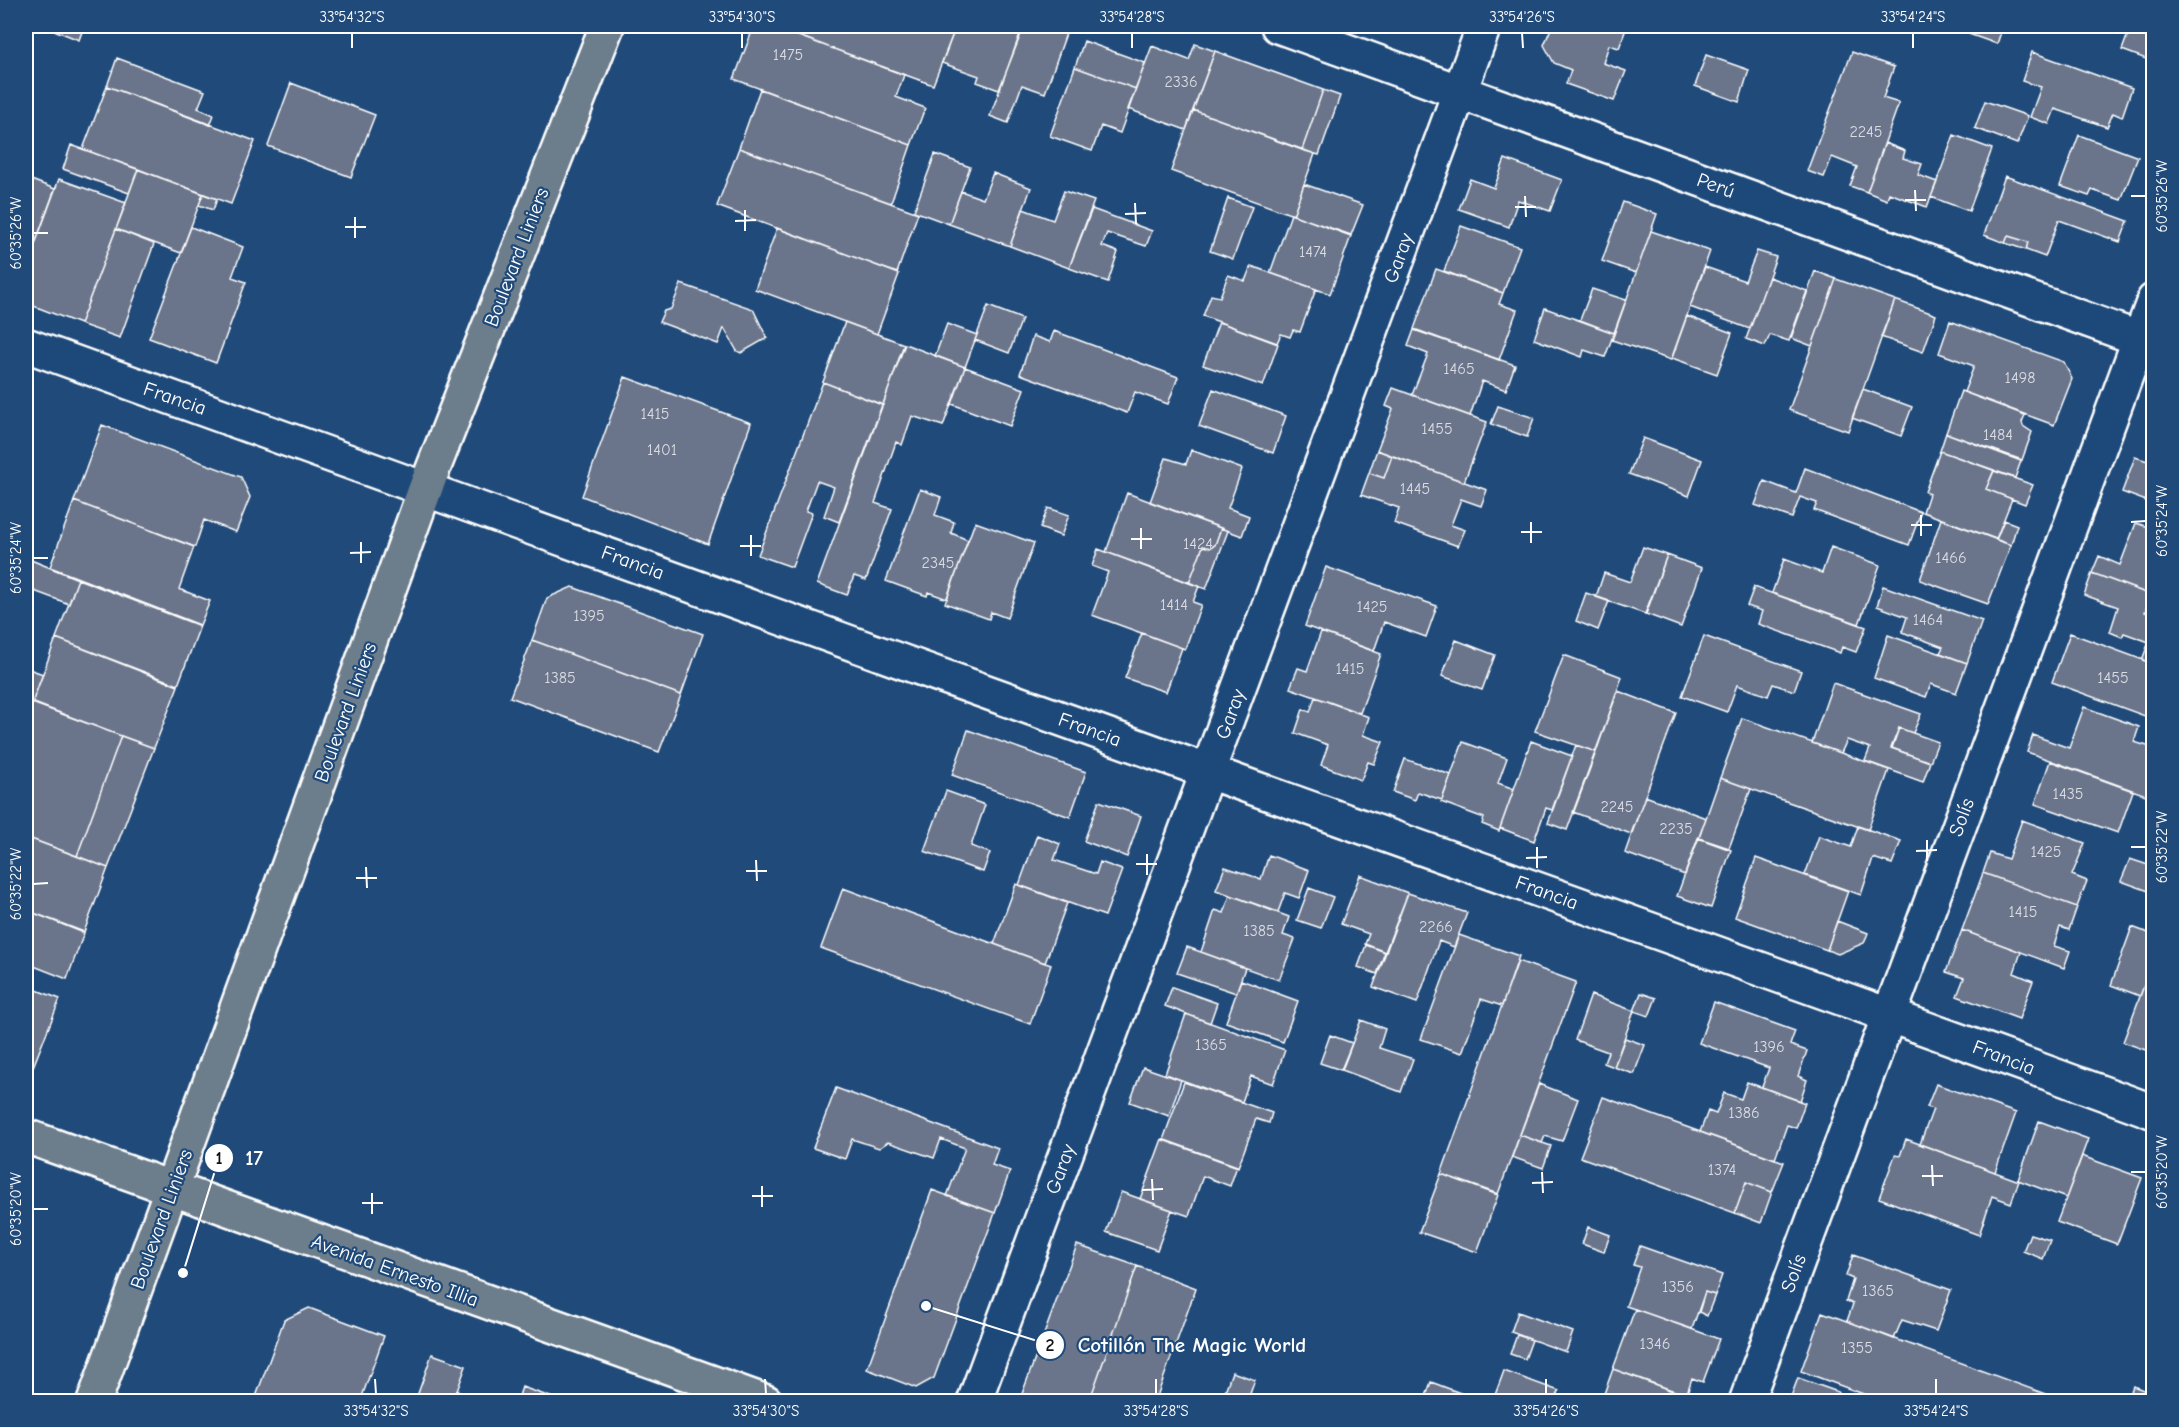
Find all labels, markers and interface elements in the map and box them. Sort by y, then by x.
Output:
text: 33°54'32"S [319,8,385,26]
text: 33°54'30"S [709,8,775,26]
text: 33°54'28"S [1099,8,1165,26]
text: 33°54'26"S [1489,8,1555,26]
text: 33°54'24"S [1881,8,1945,26]
house number: 1475 [773,46,803,64]
house number: 2336 [1164,73,1198,91]
house number: 2245 [1849,123,1883,141]
text: 60°35'26"W [2153,160,2171,232]
street label: Perú [1694,168,1738,203]
street label: Boulevard Liniers [479,184,554,330]
text: 60°35'26"W [7,197,25,269]
street label: Garay [1379,230,1418,286]
house number: 1474 [1299,243,1327,261]
house number: 1465 [1443,360,1475,378]
house number: 1498 [2005,369,2035,387]
street label: Francia [140,377,209,420]
house number: 1415 [640,405,670,423]
house number: 1455 [1421,420,1453,438]
house number: 1484 [1983,426,2013,444]
house number: 1401 [647,441,677,459]
house number: 1445 [1400,480,1430,498]
text: 60°35'24"W [2153,485,2171,557]
text: 60°35'24"W [7,522,25,594]
house number: 1424 [1183,535,1213,553]
street label: Francia [598,541,667,584]
house number: 1466 [1935,549,1967,567]
house number: 2345 [922,554,954,572]
house number: 1414 [1160,596,1188,614]
house number: 1425 [1356,598,1388,616]
house number: 1395 [573,607,605,625]
house number: 1464 [1913,611,1943,629]
street label: Boulevard Liniers [310,639,381,785]
house number: 1415 [1335,660,1365,678]
house number: 1385 [544,669,576,687]
house number: 1455 [2097,669,2129,687]
street label: Garay [1211,686,1250,742]
street label: Francia [1055,708,1124,751]
house number: 1435 [2053,785,2083,803]
street label: Solís [1944,795,1979,839]
house number: 2245 [1600,798,1634,816]
text: 60°35'22"W [2153,811,2171,883]
house number: 2235 [1659,820,1693,838]
house number: 1425 [2030,843,2062,861]
text: 60°35'22"W [7,848,25,920]
street label: Francia [1512,871,1581,914]
house number: 1415 [2008,903,2038,921]
house number: 2266 [1419,918,1453,936]
house number: 1385 [1243,922,1275,940]
street label: Francia [1969,1035,2038,1080]
house number: 1365 [1195,1036,1227,1054]
house number: 1396 [1753,1038,1785,1056]
house number: 1386 [1728,1104,1760,1122]
text: 60°35'20"W [2153,1135,2171,1209]
callout: 17 [204,1138,275,1177]
street label: Garay [1041,1141,1080,1197]
street label: Boulevard Liniers [126,1146,197,1292]
text: 17 [245,1146,263,1170]
text: 1 [215,1148,223,1169]
house number: 1374 [1708,1161,1736,1179]
text: 60°35'20"W [7,1172,25,1246]
street label: Avenida Ernesto Illia [308,1230,481,1311]
street label: Solís [1776,1251,1811,1295]
house number: 1356 [1662,1278,1694,1296]
house number: 1365 [1862,1282,1894,1300]
callout: Cotillón The Magic World [1035,1325,1318,1364]
text: Cotillón The Magic World [1078,1333,1306,1357]
text: 2 [1046,1335,1055,1356]
house number: 1346 [1640,1335,1670,1353]
house number: 1355 [1841,1339,1873,1357]
text: 33°54'32"S [343,1402,409,1420]
text: 33°54'30"S [733,1402,799,1420]
text: 33°54'28"S [1123,1402,1189,1420]
text: 33°54'26"S [1513,1402,1579,1420]
text: 33°54'24"S [1904,1402,1968,1420]

